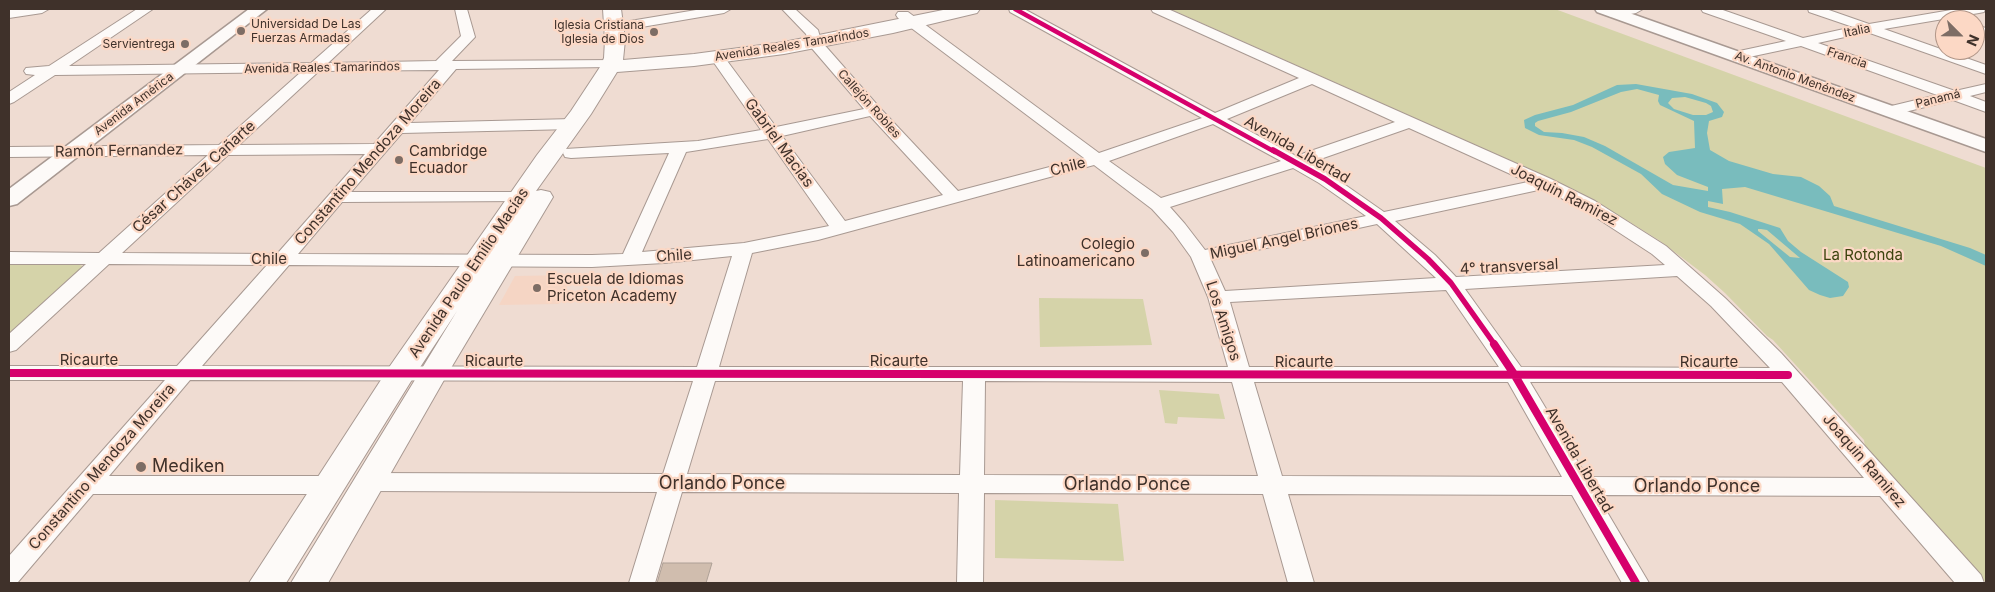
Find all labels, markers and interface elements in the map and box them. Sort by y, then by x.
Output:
north arrow [1935,10,1985,60]
place label: Universidad De Las Fuerzas Armadas [251,17,361,45]
place label: Iglesia Cristiana Iglesia de Dios [554,18,644,46]
street label: Italia [1842,21,1872,41]
marker: Universidad De Las Fuerzas Armadas [235,25,247,37]
marker: Iglesia Cristiana Iglesia de Dios [648,26,660,38]
street label: Avenida Reales Tamarindos [714,26,870,64]
text: N [1963,32,1983,49]
place label: Servientrega [103,37,175,51]
marker: Servientrega [179,38,191,50]
street label: Francia [1825,44,1869,72]
street label: Av. Antonio Menéndez [1733,48,1857,106]
street label: Avenida Reales Tamarindos [244,59,400,77]
street label: Callejón Robles [834,67,904,141]
street label: Avenida América [92,70,176,138]
street label: Constantino Mendoza Moreira [291,75,445,249]
street label: Panamá [1914,87,1962,111]
street label: Gabriel Macias [741,95,817,191]
street label: Avenida Libertad [1241,112,1353,188]
street label: César Chávez Cañarte [129,117,259,237]
street label: Ramón Fernandez [55,141,183,161]
place label: Cambridge Ecuador [409,142,487,177]
marker: Cambridge Ecuador [393,154,405,166]
street label: Chile [1048,154,1088,180]
street label: Joaquin Ramirez [1507,160,1621,230]
street label: Avenida Paulo Emilio Macías [405,185,533,361]
street label: Miguel Angel Briones [1208,215,1360,263]
place label: Colegio Latinoamericano [1017,235,1135,270]
street label: Chile [655,246,693,266]
park label: La Rotonda [1823,246,1903,264]
marker: Colegio Latinoamericano [1139,247,1151,259]
street label: Chile [251,250,287,268]
street label: 4° transversal [1459,255,1559,279]
place label: Escuela de Idiomas Priceton Academy [547,270,684,305]
street label: Los Amigos [1202,279,1244,363]
marker: Escuela de Idiomas Priceton Academy [531,282,543,294]
street label: Ricaurte [60,351,118,369]
street label: Ricaurte [465,352,523,370]
street label: Ricaurte [870,352,928,370]
street label: Ricaurte [1275,353,1333,371]
street label: Ricaurte [1680,353,1738,371]
street label: Constantino Mendoza Moreira [25,380,179,554]
street label: Avenida Libertad [1541,404,1617,516]
street label: Joaquin Ramirez [1819,411,1909,511]
place label: Mediken [152,456,225,478]
marker: Mediken [134,460,148,474]
street label: Orlando Ponce [659,473,785,495]
street label: Orlando Ponce [1064,474,1190,496]
street label: Orlando Ponce [1634,476,1760,498]

